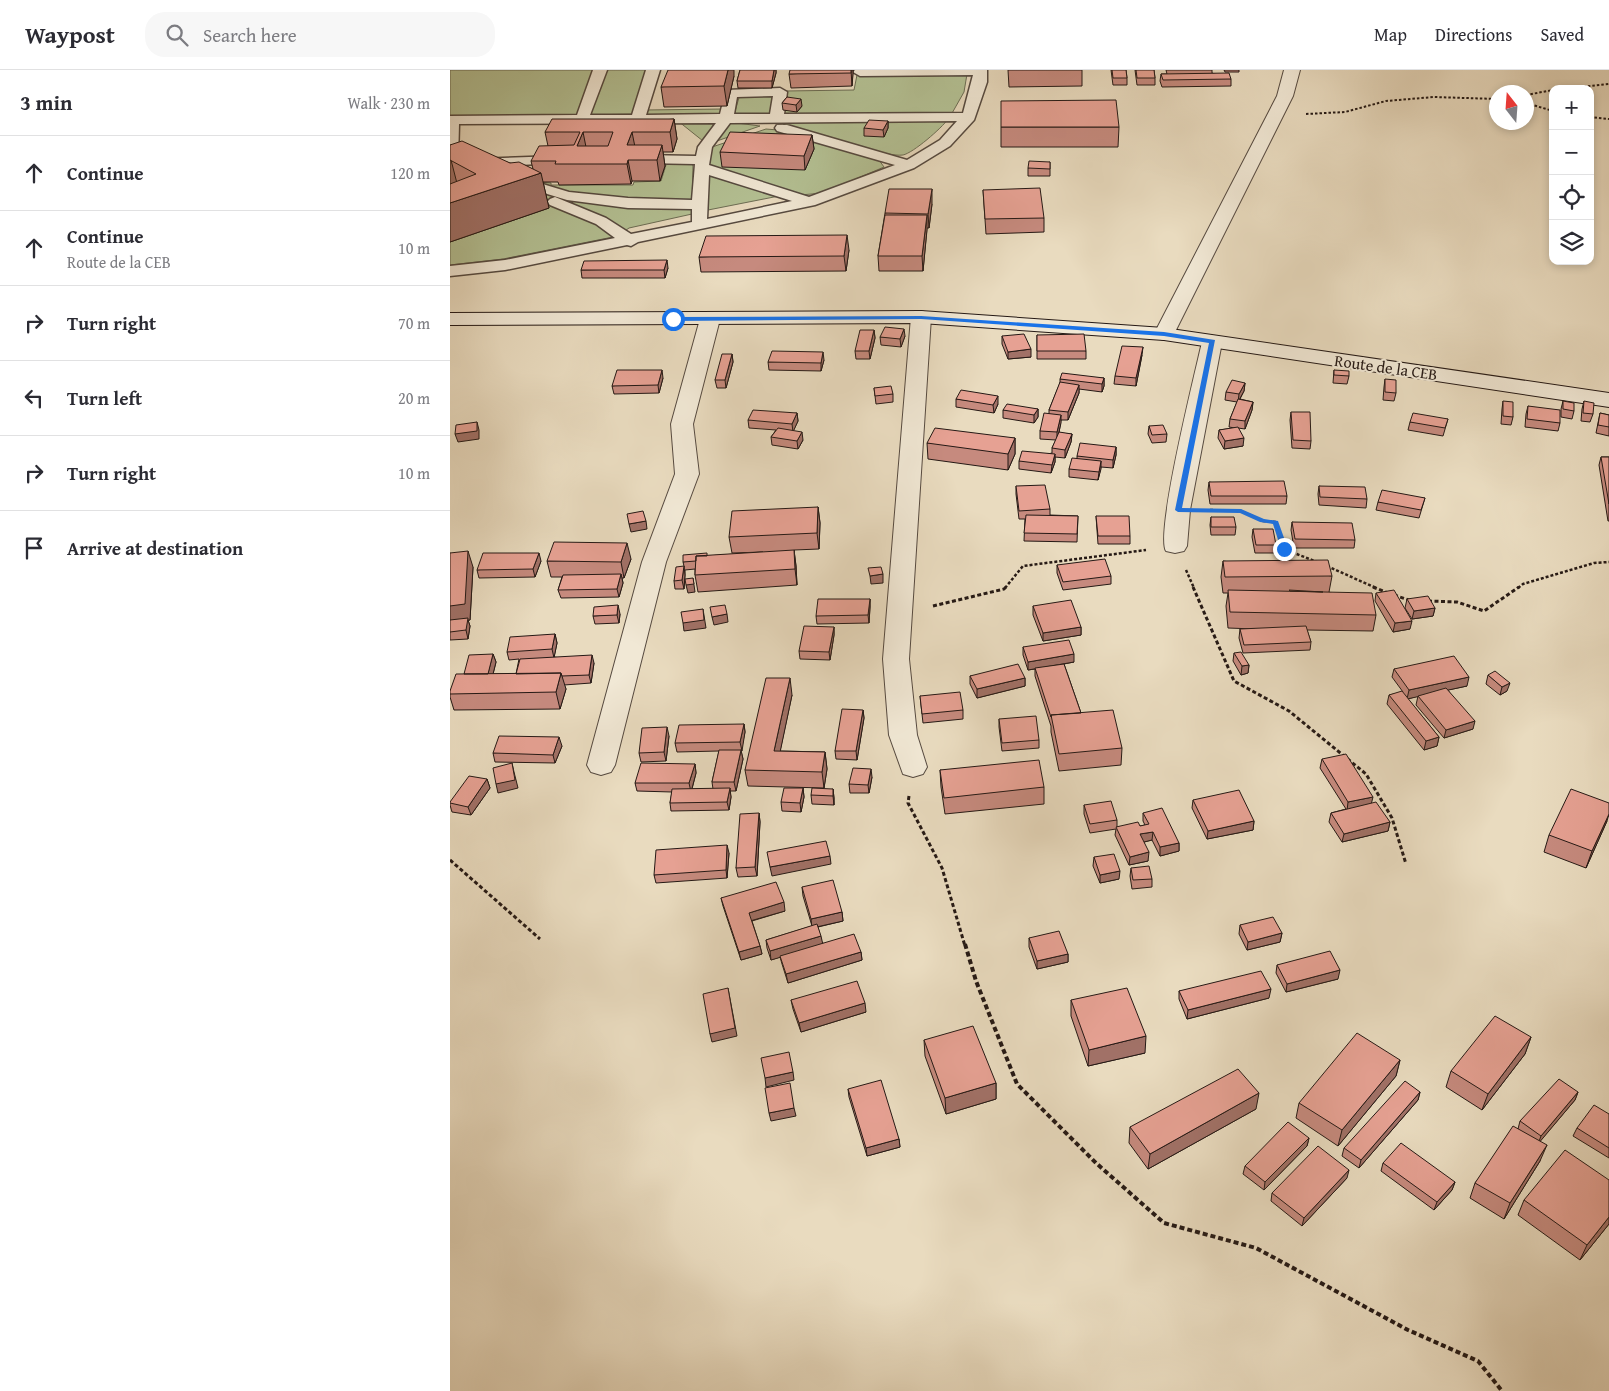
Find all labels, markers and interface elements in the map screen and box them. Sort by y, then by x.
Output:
search box [145,12,495,57]
text: Waypost [25,17,115,52]
icon: search [163,21,191,49]
text: Search here [203,21,297,49]
text: Map [1374,21,1407,48]
text: Directions [1435,21,1512,48]
text: Saved [1540,21,1584,48]
north arrow [1489,85,1534,130]
map controls [1549,85,1594,265]
button: + [1549,85,1594,130]
text: 3 min [20,87,72,118]
text: Walk · 230 m [347,91,430,115]
button: − [1549,130,1594,175]
icon: ahead [20,159,48,187]
text: Continue [67,159,144,187]
text: 120 m [390,161,430,185]
button: locate [1549,175,1594,220]
button: layers [1549,220,1594,265]
text: Continue [67,222,144,250]
icon: ahead [20,234,48,262]
text: 10 m [398,236,430,260]
text: Route de la CEB [67,250,171,274]
route start [662,308,685,331]
icon: right [20,309,48,337]
text: Turn right [67,309,156,337]
text: 70 m [398,311,430,335]
street label: Route de la CEB [1333,348,1439,386]
icon: left [20,384,48,412]
text: Turn left [67,384,142,412]
text: 20 m [398,386,430,410]
icon: right [20,459,48,487]
text: Turn right [67,459,156,487]
text: 10 m [398,461,430,485]
icon: arrive [20,534,48,562]
text: Arrive at destination [67,534,243,562]
route end [1273,538,1296,561]

